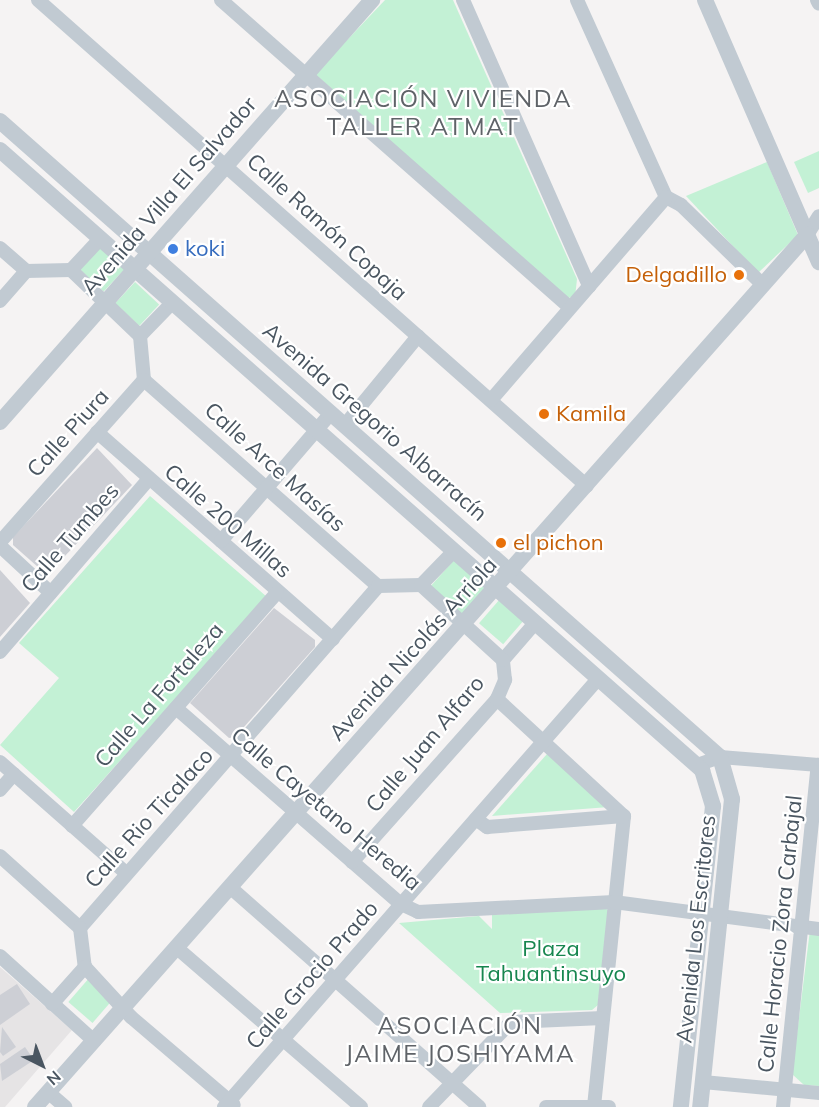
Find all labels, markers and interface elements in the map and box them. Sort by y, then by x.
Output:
district label: ASOCIACIÓN VIVIENDA TALLER ATMAT [274,85,572,141]
street label: Avenida Villa El Salvador [76,92,262,300]
street label: Calle Ramón Copaja [241,148,413,306]
place label: koki [185,236,225,262]
marker: koki [166,242,180,256]
place label: Delgadillo [625,262,727,288]
marker: Delgadillo [732,268,746,282]
street label: Avenida Gregorio Albarracín [257,317,493,527]
street label: Calle Piura [22,384,114,482]
street label: Calle Arce Masías [199,397,351,537]
place label: Kamila [556,401,626,427]
marker: Kamila [537,407,551,421]
street label: Calle 200 Millas [159,459,297,583]
street label: Calle Tumbes [15,478,125,598]
place label: el pichon [513,530,604,556]
marker: el pichon [494,536,508,550]
street label: Avenida Nicolás Arriola [324,552,502,746]
street label: Calle La Fortaleza [89,617,229,773]
street label: Calle Juan Alfaro [360,670,490,818]
street label: Calle Cayetano Heredia [226,722,426,896]
street label: Calle Rio Ticalaco [79,743,219,893]
street label: Calle Horacio Zora Carbajal [752,794,808,1074]
street label: Avenida Los Escritores [671,814,721,1044]
street label: Calle Grocio Prado [240,895,384,1055]
park label: Plaza Tahuantinsuyo [476,935,626,986]
district label: ASOCIACIÓN JAIME JOSHIYAMA [345,1012,575,1068]
north arrow [12,1035,72,1095]
text: N [43,1067,65,1090]

